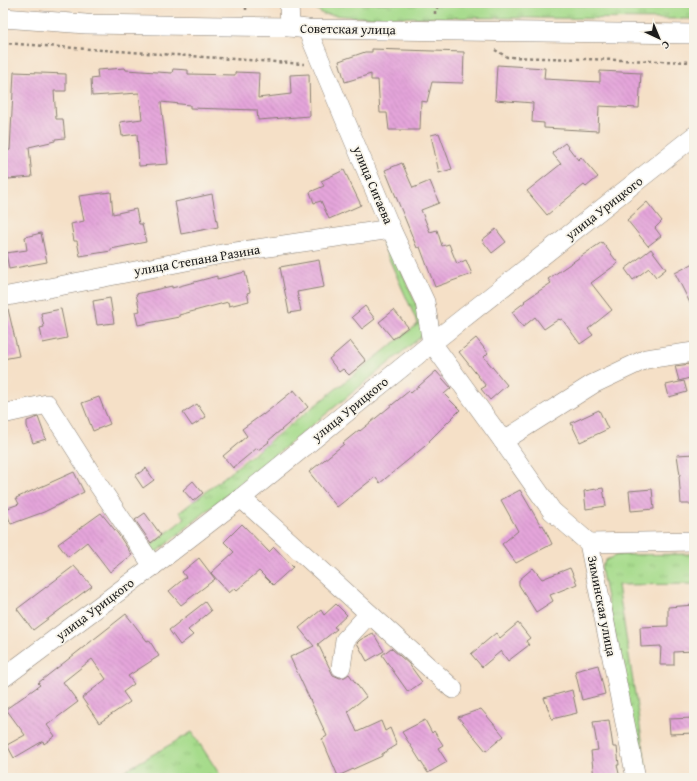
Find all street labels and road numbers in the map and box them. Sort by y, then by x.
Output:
street label: Советская улица [300,19,397,39]
street label: улица Сигаева [348,142,398,228]
street label: улица Урицкого [560,171,647,245]
street label: улица Степана Разина [131,239,262,281]
street label: улица Урицкого [307,372,393,446]
street label: Зиминская улица [583,554,621,659]
street label: улица Урицкого [51,573,138,645]

